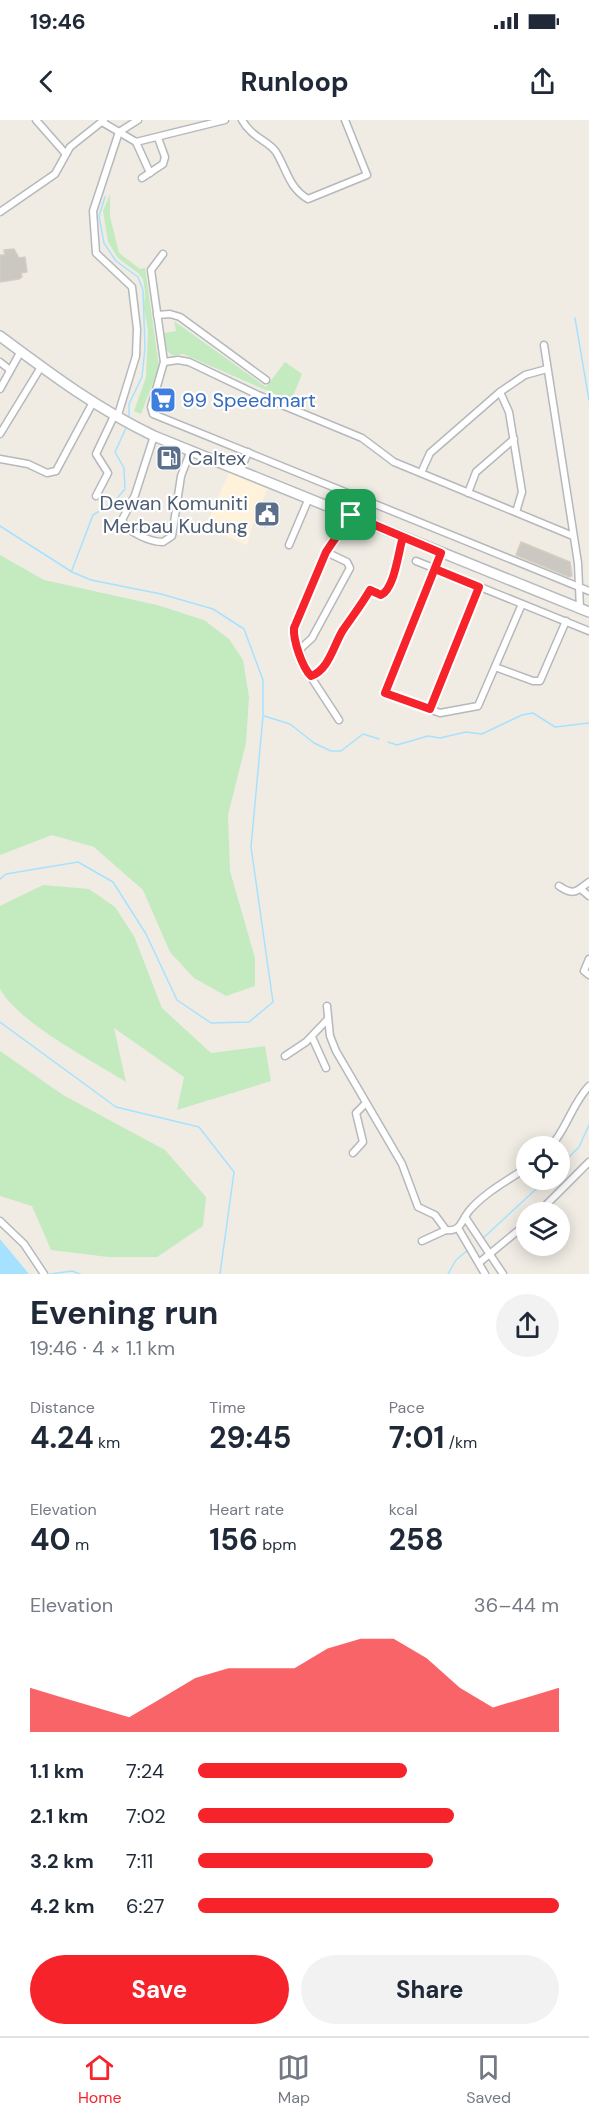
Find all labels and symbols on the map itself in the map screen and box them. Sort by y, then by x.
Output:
supermarket icon: 99 Speedmart [148,385,178,415]
place label: 99 Speedmart [182,387,316,413]
fuel station icon: Caltex [154,443,184,473]
place label: Caltex [188,445,246,471]
pin [325,489,376,540]
place label: Dewan Komuniti Merbau Kudung [100,490,248,539]
public building icon: Dewan Komuniti Merbau Kudung [252,499,282,529]

